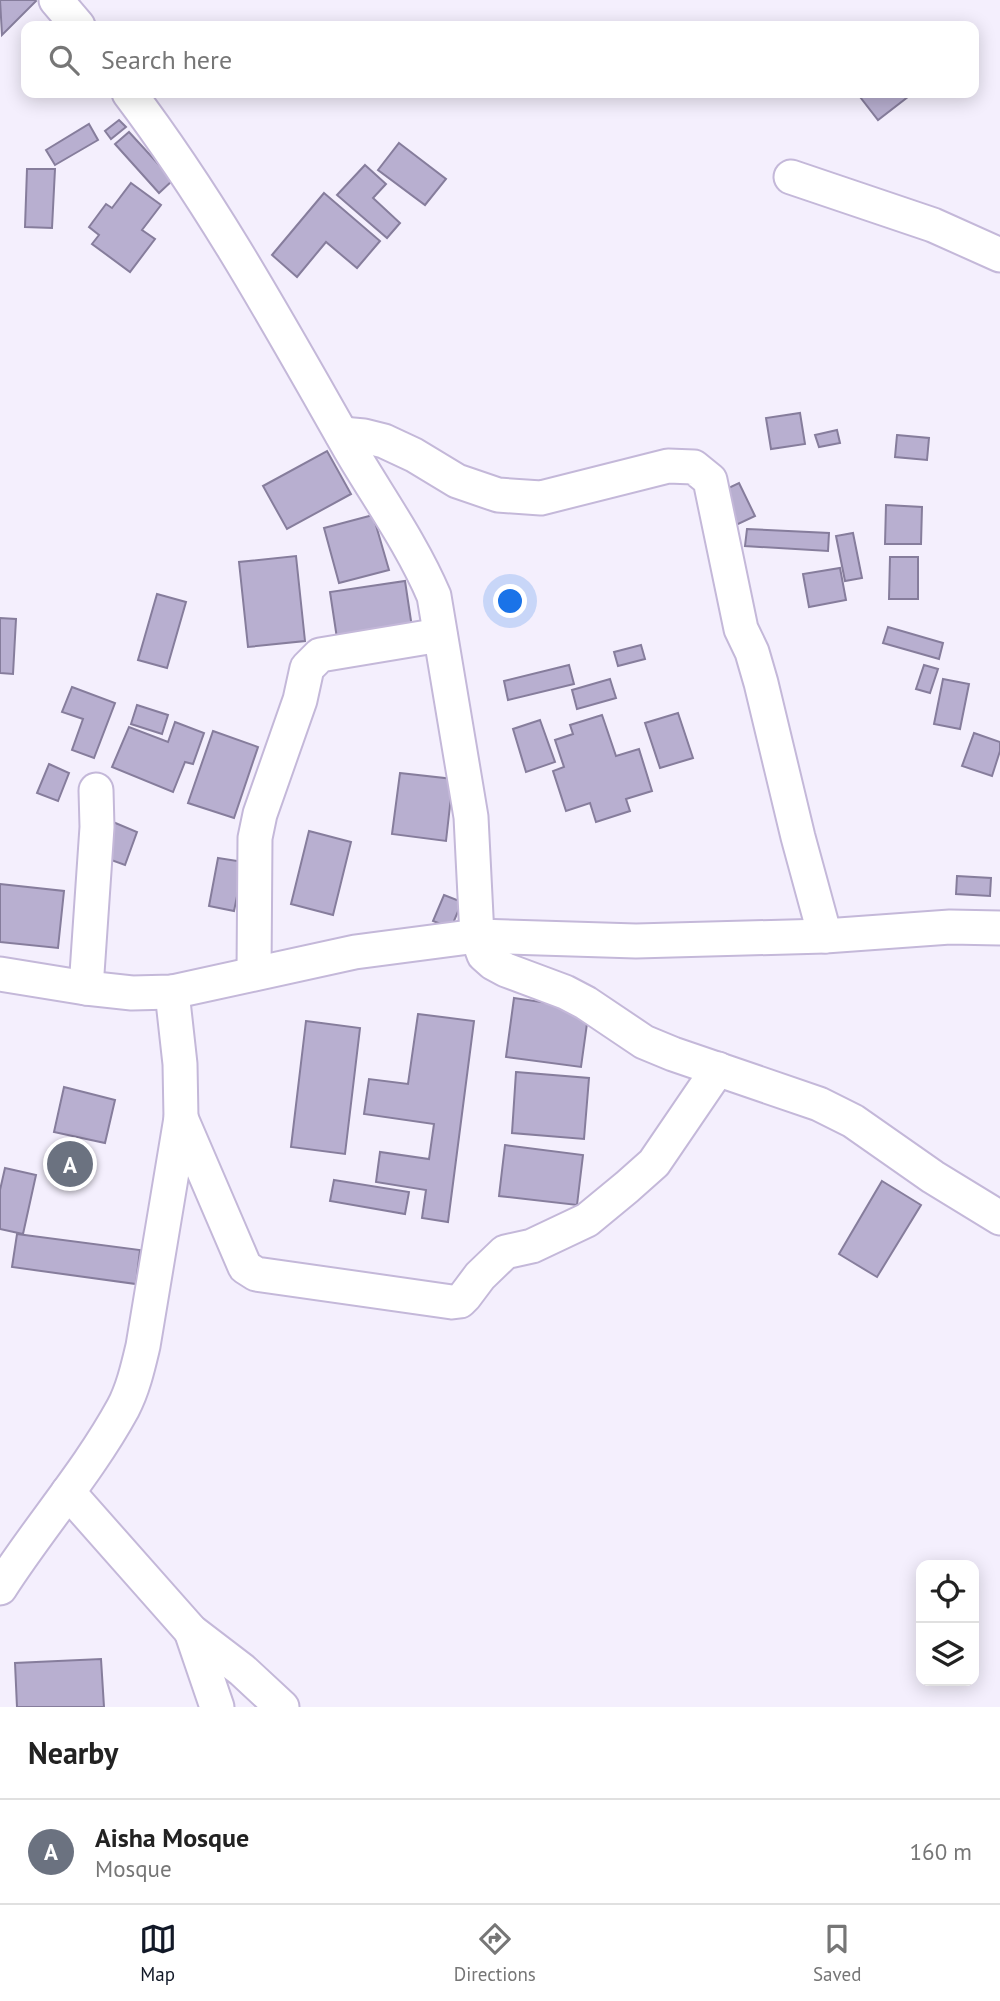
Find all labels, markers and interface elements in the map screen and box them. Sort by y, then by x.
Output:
search box [21,21,979,98]
icon: search [45,41,83,79]
text: Search here [101,43,232,76]
your location [493,584,527,618]
pin: A [47,1138,93,1190]
map controls [916,1560,979,1686]
button: locate [916,1560,979,1623]
button: layers [916,1623,979,1686]
text: Nearby [28,1733,118,1772]
text: Aisha Mosque [95,1821,249,1854]
text: A [44,1837,58,1866]
text: 160 m [910,1837,972,1866]
text: Mosque [95,1854,172,1883]
tab: Map [139,1920,177,1986]
tab: Directions [454,1920,536,1986]
tab: Saved [813,1920,861,1986]

